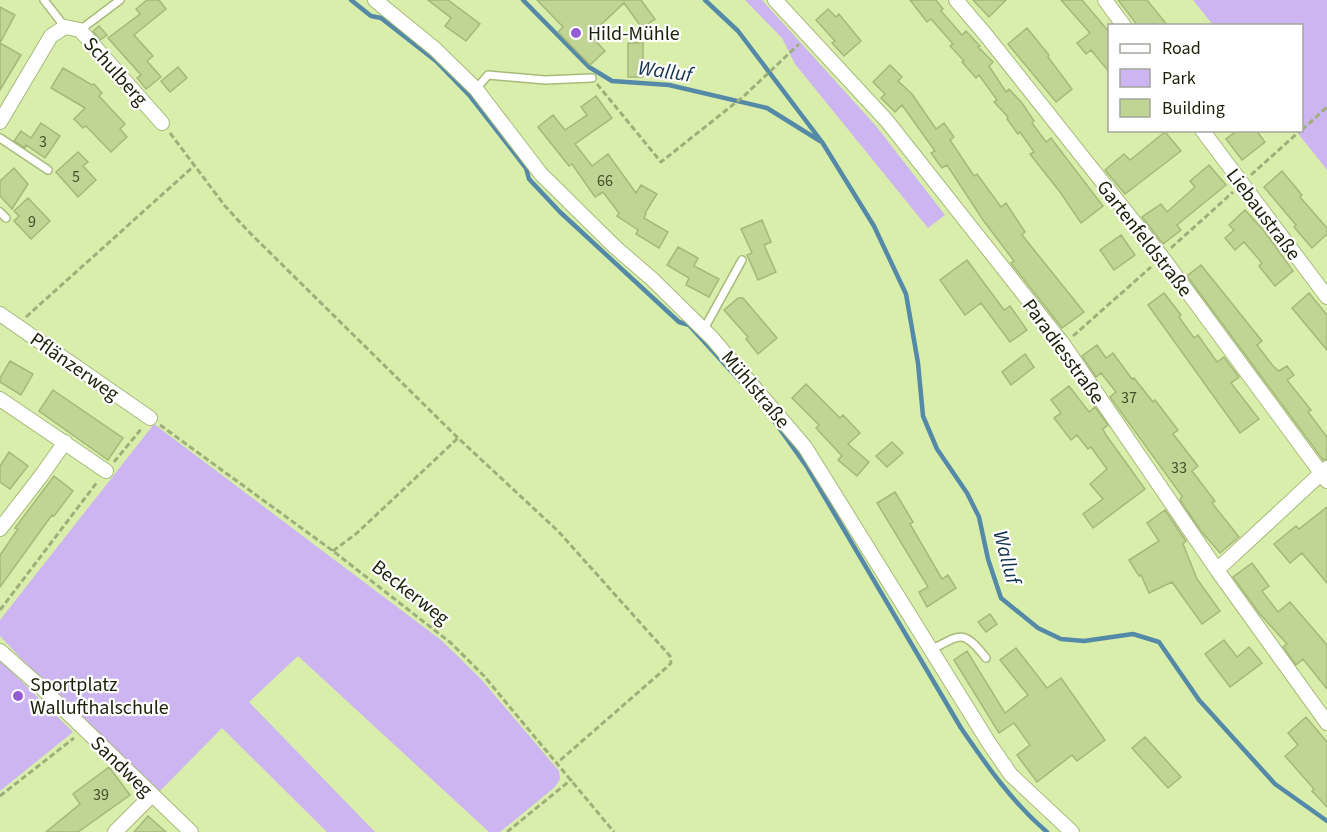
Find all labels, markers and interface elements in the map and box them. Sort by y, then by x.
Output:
place label: Hild-Mühle [588,20,680,48]
legend [1108,24,1303,132]
marker: Hild-Mühle [569,26,583,40]
street label: Schulberg [77,31,154,112]
text: Road [1162,36,1201,61]
water label: Walluf [636,52,697,90]
text: Park [1162,66,1196,91]
text: Building [1162,96,1225,121]
house number: 3 [39,131,47,153]
street label: Liebaustraße [1219,163,1307,267]
house number: 5 [72,166,80,188]
house number: 66 [597,170,613,192]
street label: Gartenfeldstraße [1090,174,1199,303]
house number: 9 [28,211,36,233]
street label: Paradiesstraße [1015,293,1111,410]
street label: Pflänzerweg [24,326,125,408]
street label: Mühlstraße [714,345,796,435]
house number: 37 [1121,387,1137,409]
house number: 33 [1171,457,1187,479]
water label: Walluf [985,527,1029,590]
street label: Beckerweg [366,554,455,632]
place label: Sportplatz Wallufthalschule [30,671,169,722]
marker: Sportplatz Wallufthalschule [11,689,25,703]
street label: Sandweg [84,730,159,804]
house number: 39 [93,784,109,806]

